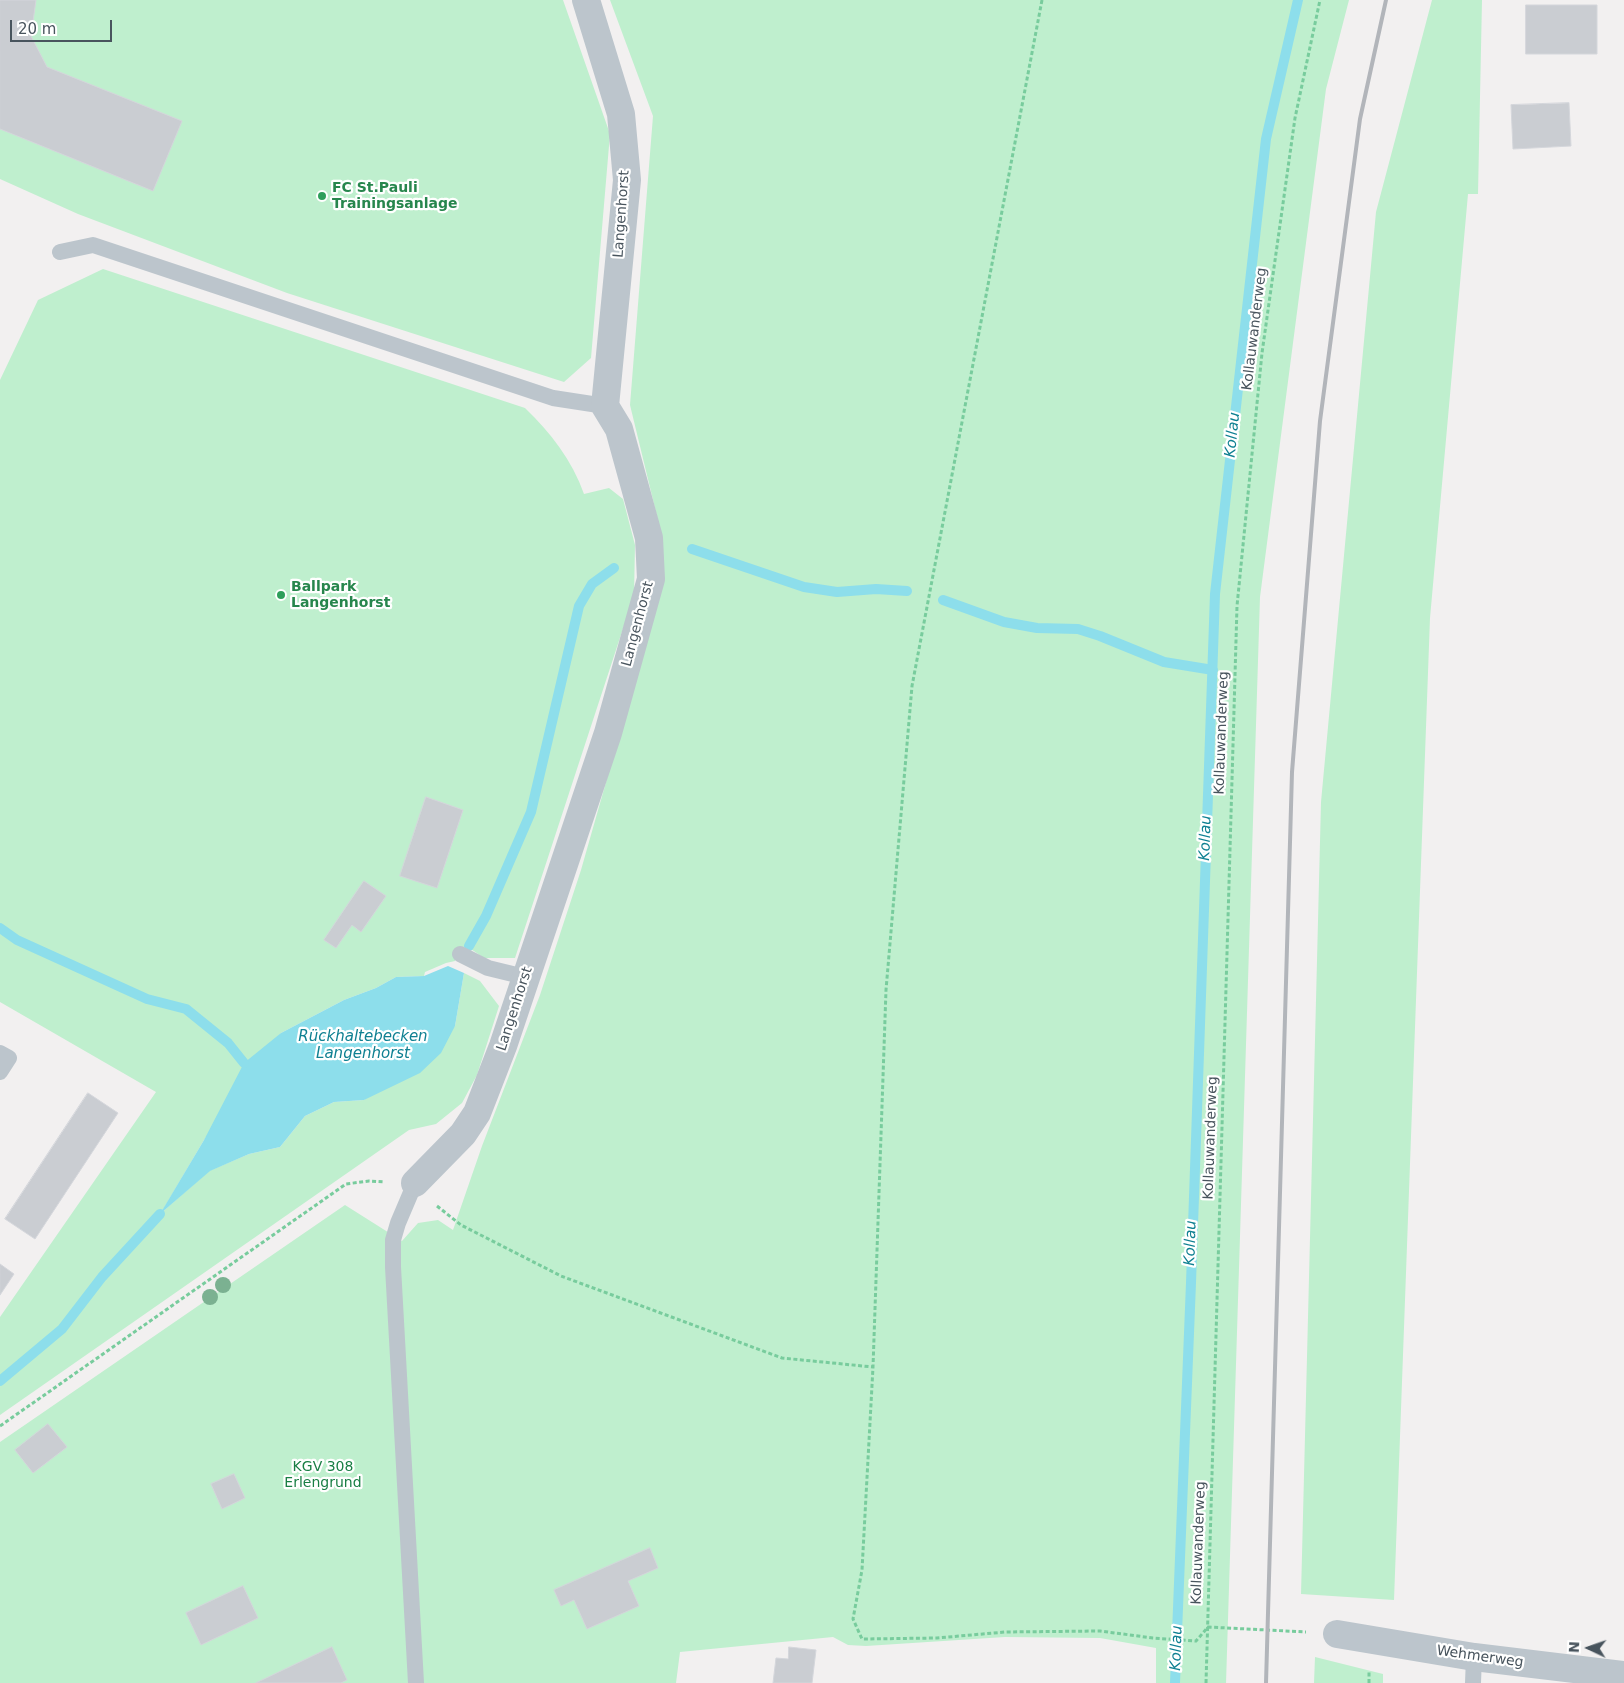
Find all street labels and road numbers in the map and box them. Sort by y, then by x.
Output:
street label: Langenhorst [611,170,633,258]
street label: Kollauwanderweg [1239,267,1271,391]
street label: Langenhorst [619,580,657,668]
street label: Kollauwanderweg [1211,671,1233,795]
street label: Langenhorst [493,965,537,1053]
street label: Kollauwanderweg [1200,1076,1222,1200]
street label: Kollauwanderweg [1188,1481,1210,1605]
street label: Wehmerweg [1436,1643,1524,1671]

